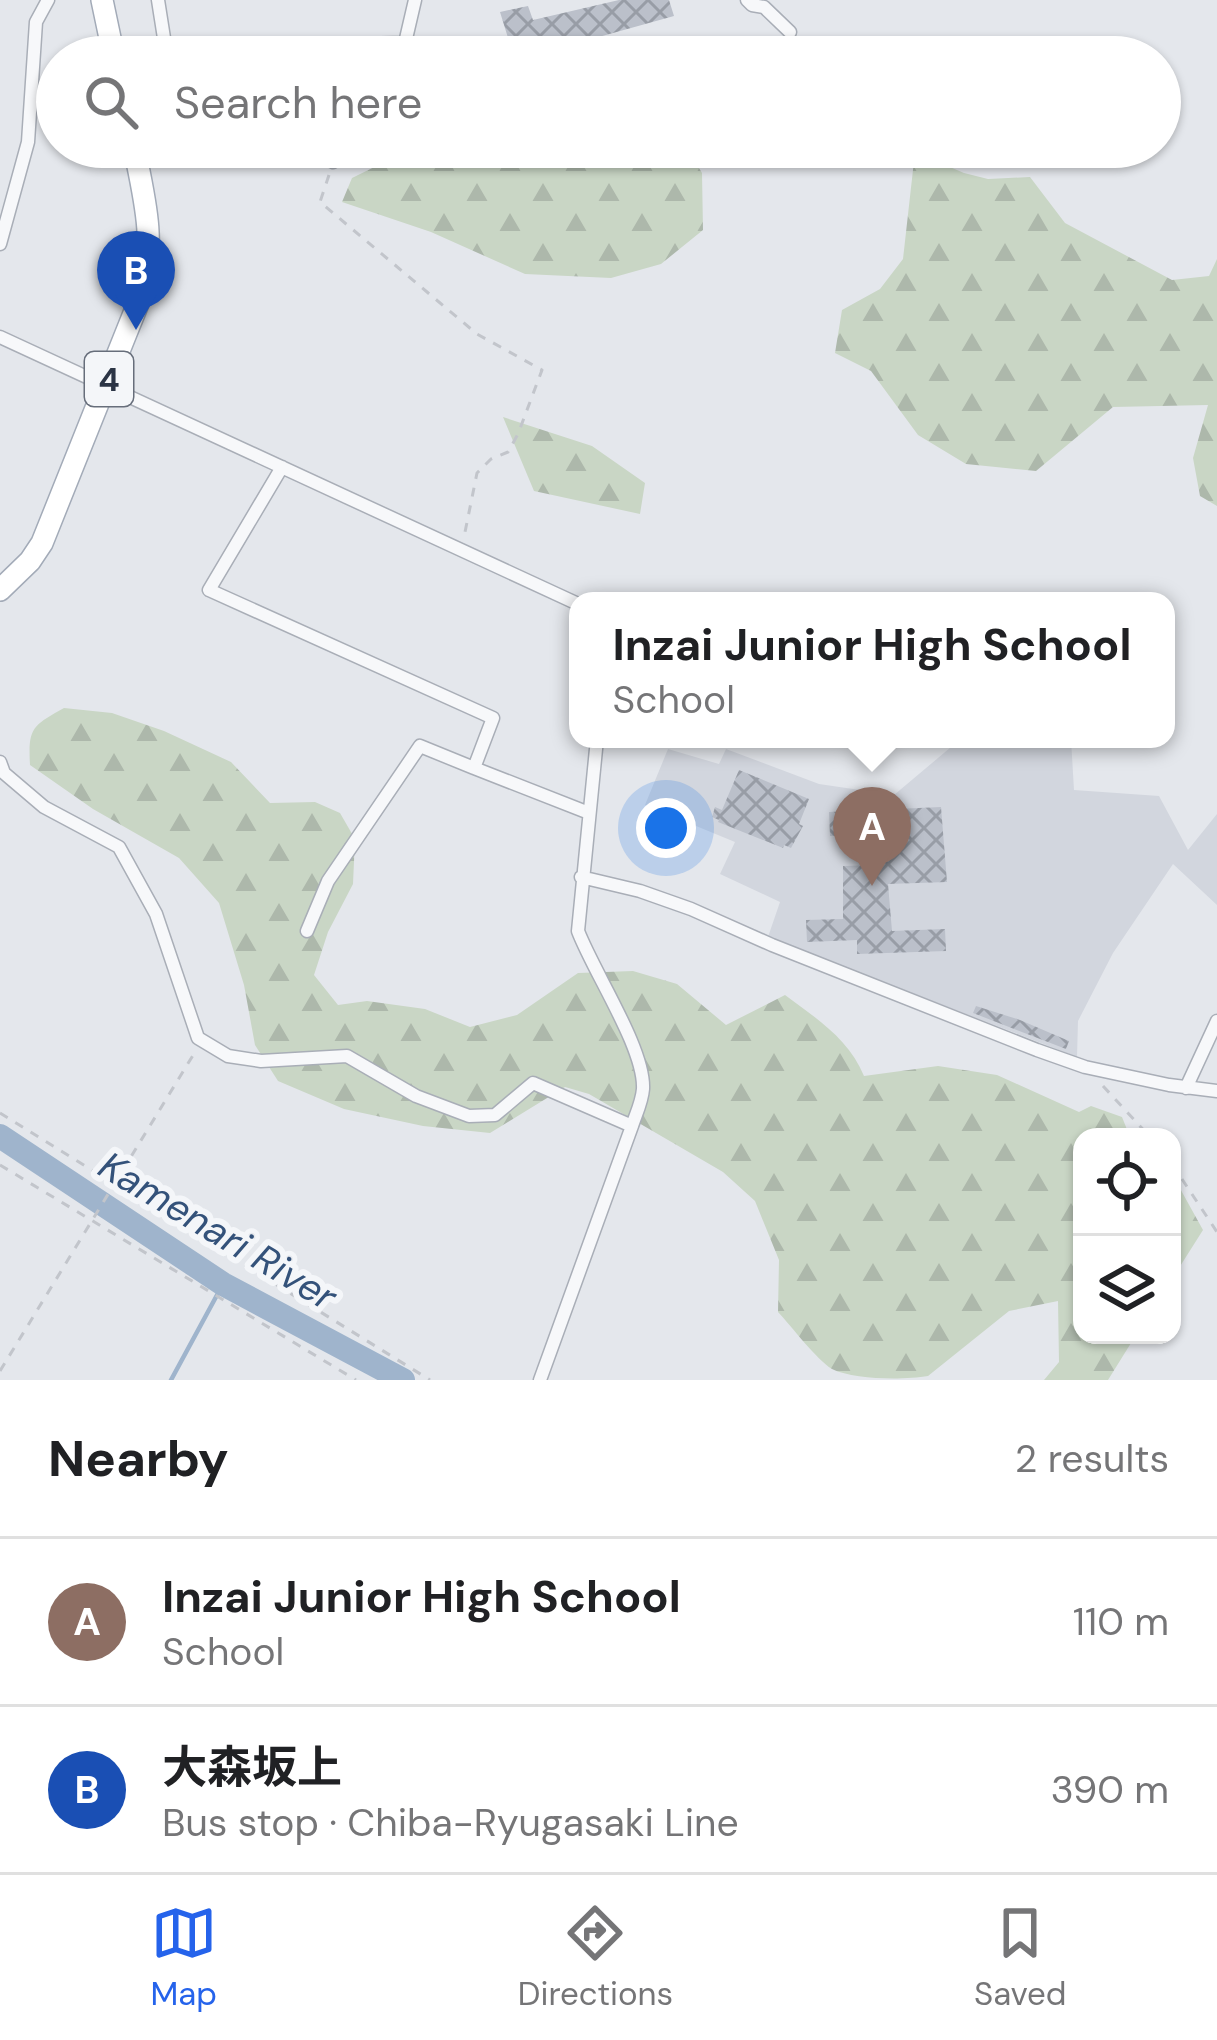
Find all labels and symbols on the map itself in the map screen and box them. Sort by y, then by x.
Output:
pin: B [97,231,175,330]
road number: 4 [85,352,133,406]
pin: A [833,787,911,886]
your location [636,798,696,858]
water label: Kamenari River [90,1140,348,1323]

